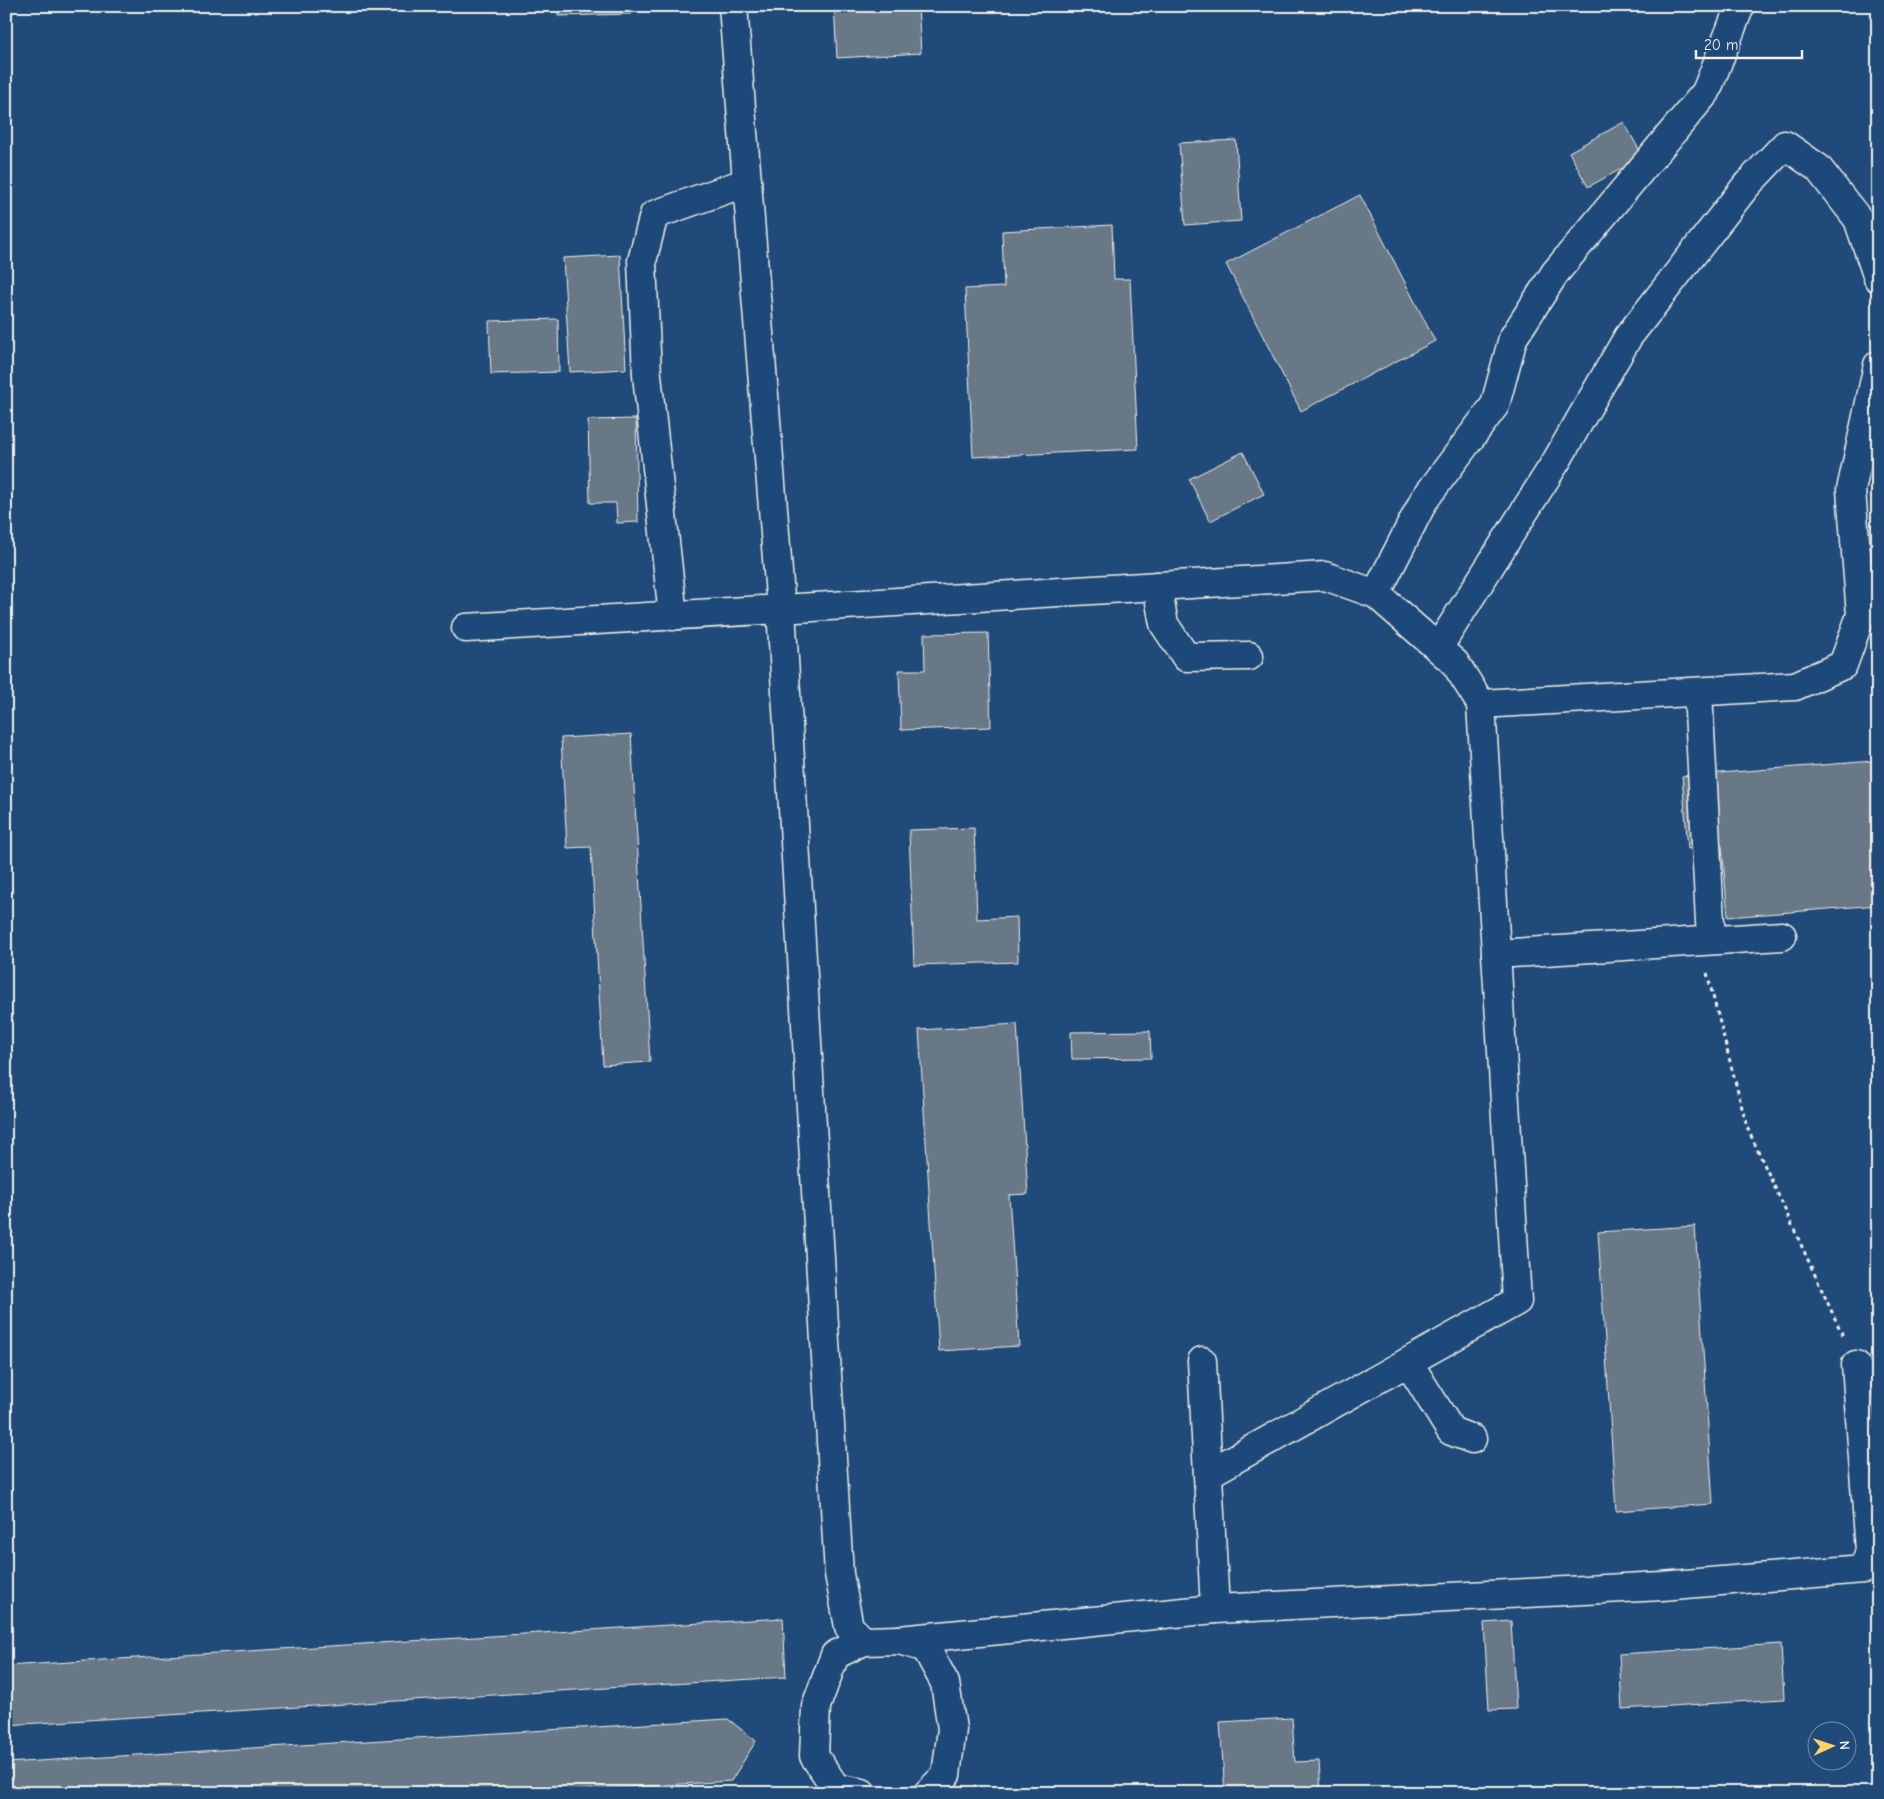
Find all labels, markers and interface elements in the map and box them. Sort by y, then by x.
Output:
scale bar [1696,28,1803,60]
text: 20 m [1704,36,1738,54]
north arrow [1806,1722,1856,1772]
text: N [1836,1740,1853,1750]

